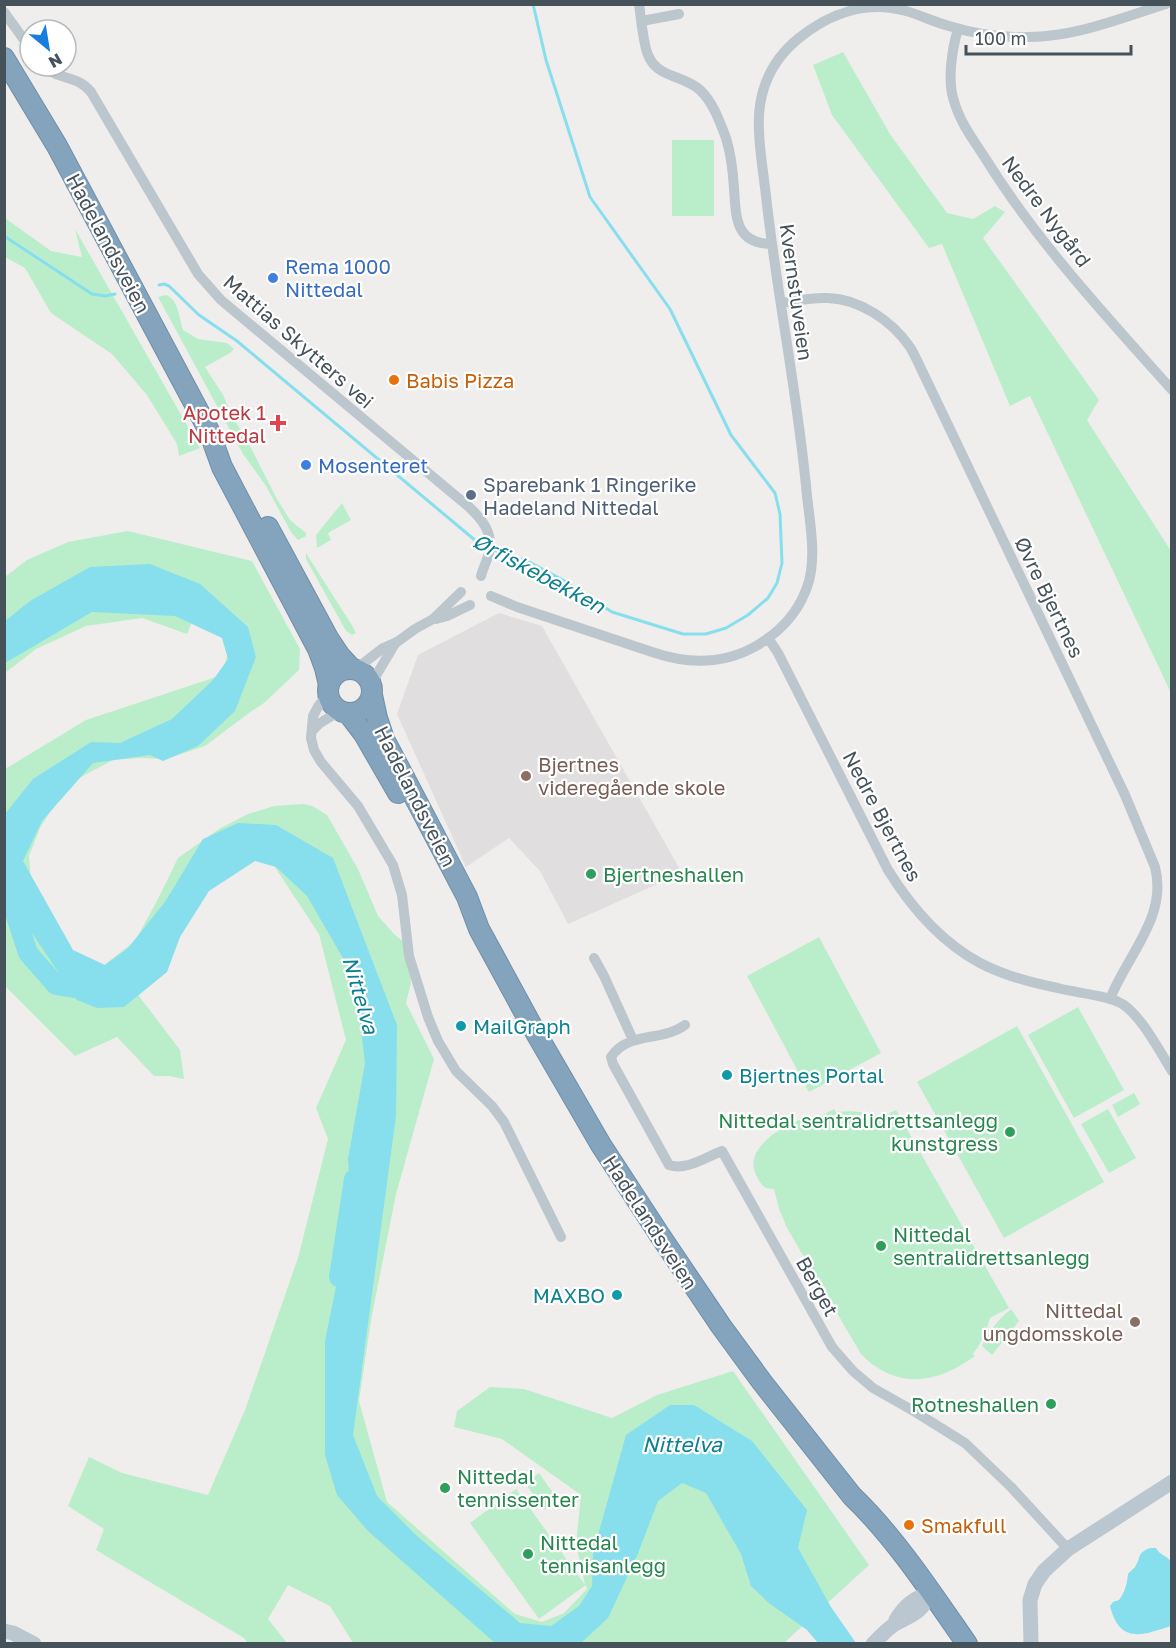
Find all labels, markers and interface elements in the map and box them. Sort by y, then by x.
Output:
north arrow [18,18,78,78]
scale bar [966,18,1131,56]
text: 100 m [975,27,1026,49]
text: N [45,49,66,73]
street label: Nedre Nygård [997,151,1097,271]
street label: Hadelandsveien [62,169,156,317]
street label: Kvernstuveien [776,222,818,362]
place label: Rema 1000 Nittedal [285,254,391,301]
street label: Mattias Skytters vei [219,269,379,413]
marker: Rema 1000 Nittedal [266,271,280,285]
place label: Babis Pizza [406,368,514,392]
marker: Babis Pizza [387,373,401,387]
place label: Apotek 1 Nittedal [183,400,266,447]
marker: Apotek 1 Nittedal [271,416,285,430]
place label: Mosenteret [318,453,428,477]
marker: Mosenteret [299,458,313,472]
place label: Sparebank 1 Ringerike Hadeland Nittedal [483,472,696,519]
marker: Sparebank 1 Ringerike Hadeland Nittedal [464,488,478,502]
water label: Ørfiskebekken [469,527,610,619]
street label: Øvre Bjertnes [1010,533,1090,661]
street label: Hadelandsveien [370,722,462,870]
street label: Nedre Bjertnes [839,747,927,885]
place label: Bjertnes videregående skole [538,752,725,799]
marker: Bjertnes videregående skole [519,769,533,783]
place label: Bjertneshallen [603,862,744,886]
marker: Bjertneshallen [584,867,598,881]
water label: Nittelva [338,953,385,1038]
place label: MailGraph [473,1014,571,1038]
marker: MailGraph [454,1019,468,1033]
place label: Bjertnes Portal [739,1063,884,1087]
marker: Bjertnes Portal [720,1068,734,1082]
place label: Nittedal sentralidrettsanlegg kunstgress [718,1108,998,1155]
marker: Nittedal sentralidrettsanlegg kunstgress [1003,1125,1017,1139]
street label: Hadelandsveien [599,1150,703,1294]
place label: Nittedal sentralidrettsanlegg [893,1222,1090,1269]
marker: Nittedal sentralidrettsanlegg [874,1239,888,1253]
street label: Berget [792,1252,844,1320]
place label: MAXBO [533,1283,605,1307]
marker: MAXBO [610,1288,624,1302]
place label: Nittedal ungdomsskole [982,1298,1123,1345]
marker: Nittedal ungdomsskole [1128,1315,1142,1329]
place label: Rotneshallen [911,1392,1039,1416]
marker: Rotneshallen [1044,1397,1058,1411]
water label: Nittelva [642,1431,723,1457]
place label: Nittedal tennissenter [457,1464,579,1511]
marker: Nittedal tennissenter [438,1481,452,1495]
place label: Smakfull [921,1513,1006,1537]
marker: Smakfull [902,1518,916,1532]
place label: Nittedal tennisanlegg [540,1530,666,1577]
marker: Nittedal tennisanlegg [521,1547,535,1561]

